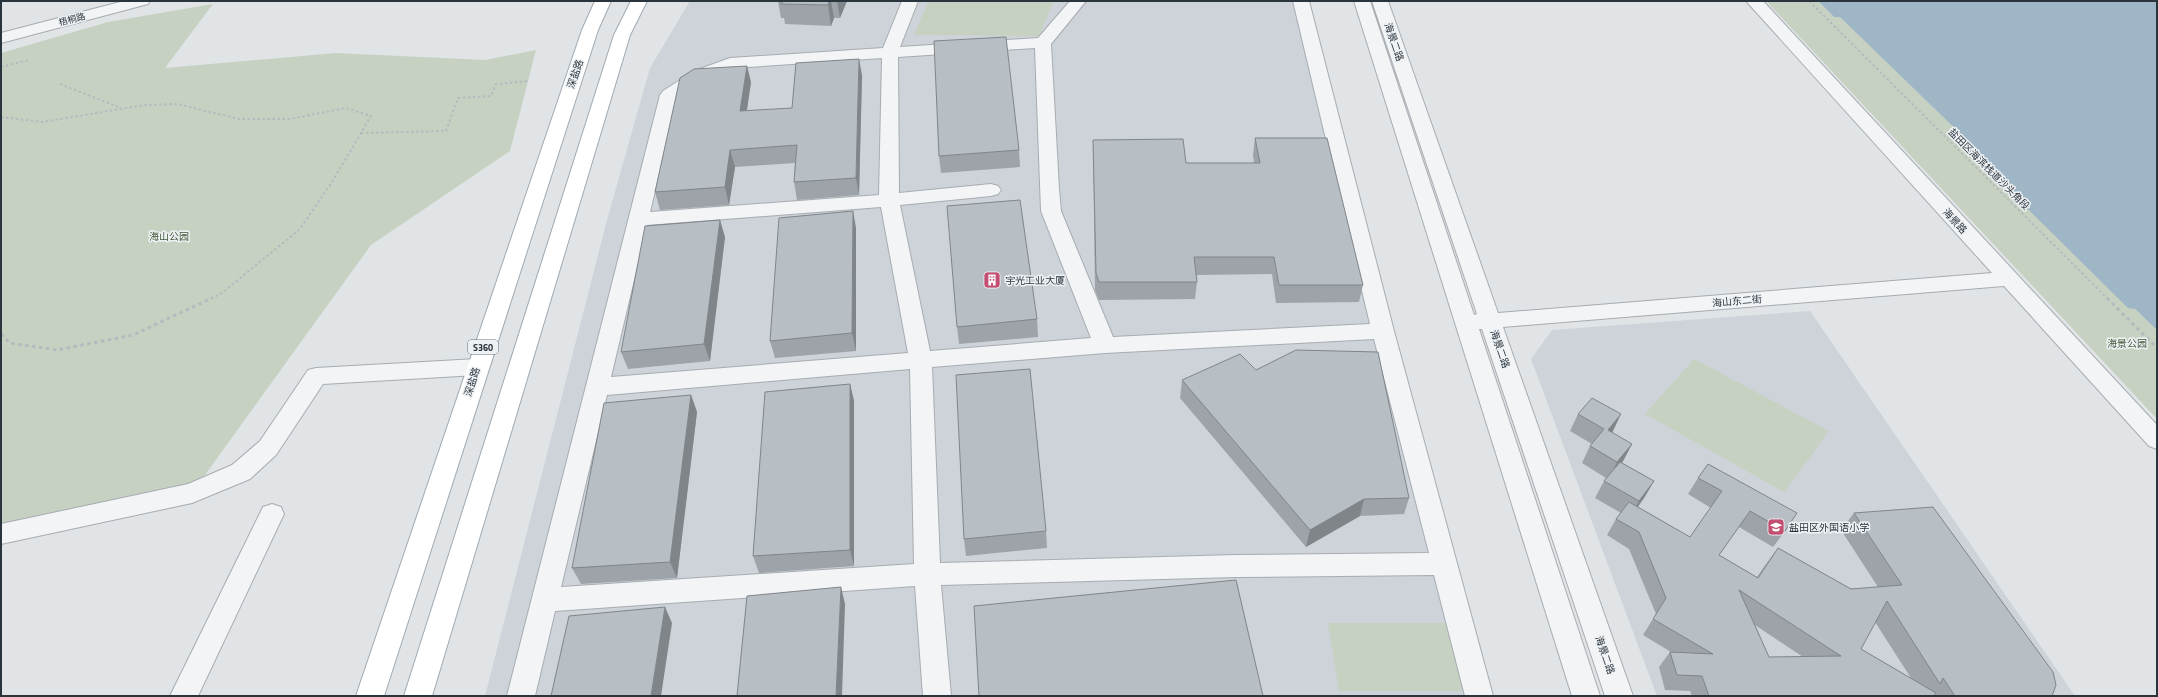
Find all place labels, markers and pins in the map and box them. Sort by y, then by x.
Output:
building icon: 宇光工业大厦 [982,270,1002,290]
place label: 宇光工业大厦 [1005,273,1065,288]
school or university icon: 盐田区外国语小学 [1766,517,1786,537]
place label: 盐田区外国语小学 [1789,520,1869,535]

